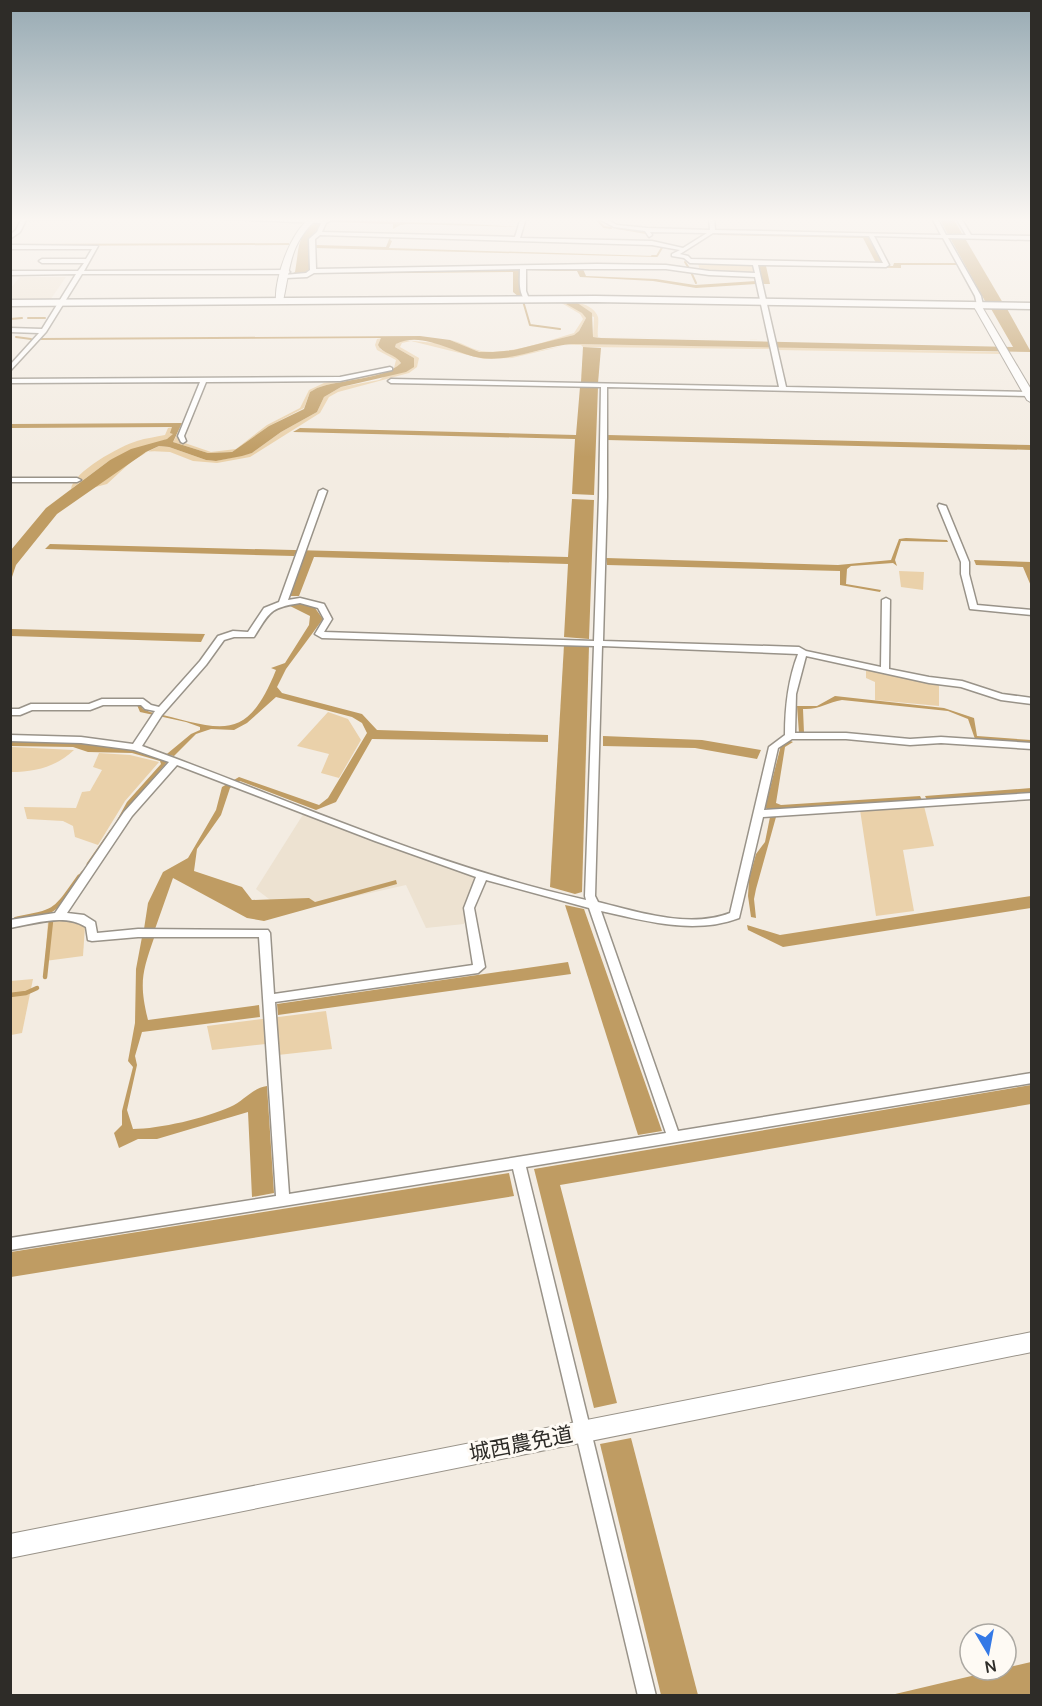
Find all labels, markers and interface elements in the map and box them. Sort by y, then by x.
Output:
street label: 城西農免道 [467,1419,575,1467]
north arrow [958,1622,1018,1682]
text: N [983,1655,998,1679]

